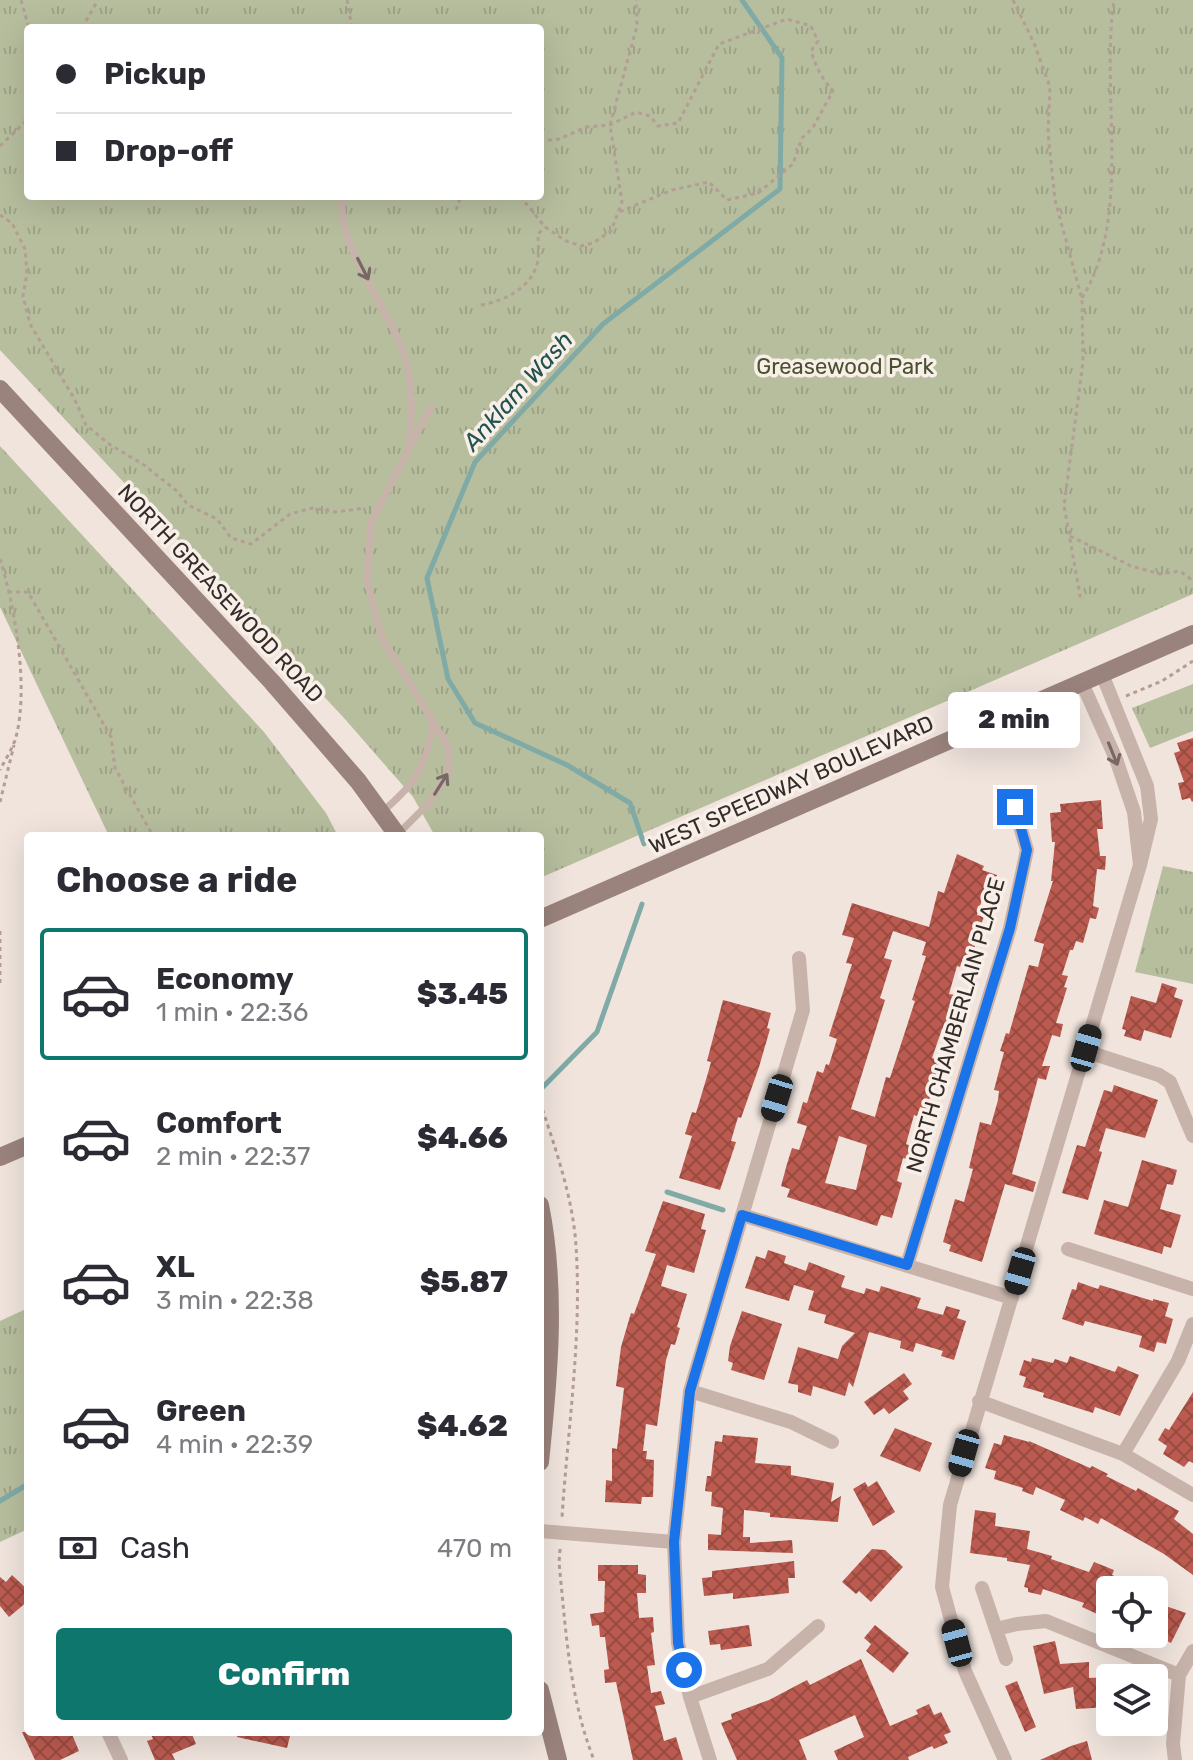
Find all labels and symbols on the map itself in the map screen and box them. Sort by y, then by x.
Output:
one-way arrow [355,257,371,281]
water label: Anklam Wash [456,326,579,458]
park label: Greasewood Park [756,353,934,380]
street label: NORTH GREASEWOOD ROAD [112,478,329,708]
callout: 2 min [949,691,1081,747]
street label: WEST SPEEDWAY BOULEVARD [645,709,938,860]
one-way arrow [1107,741,1122,766]
one-way arrow [433,773,449,796]
route end [997,789,1033,825]
street label: NORTH CHAMBERLAIN PLACE [900,874,1011,1176]
car [1068,1022,1104,1074]
car [759,1072,795,1124]
car [1002,1245,1038,1297]
car [946,1427,982,1479]
car [939,1617,975,1669]
route start [666,1652,702,1688]

